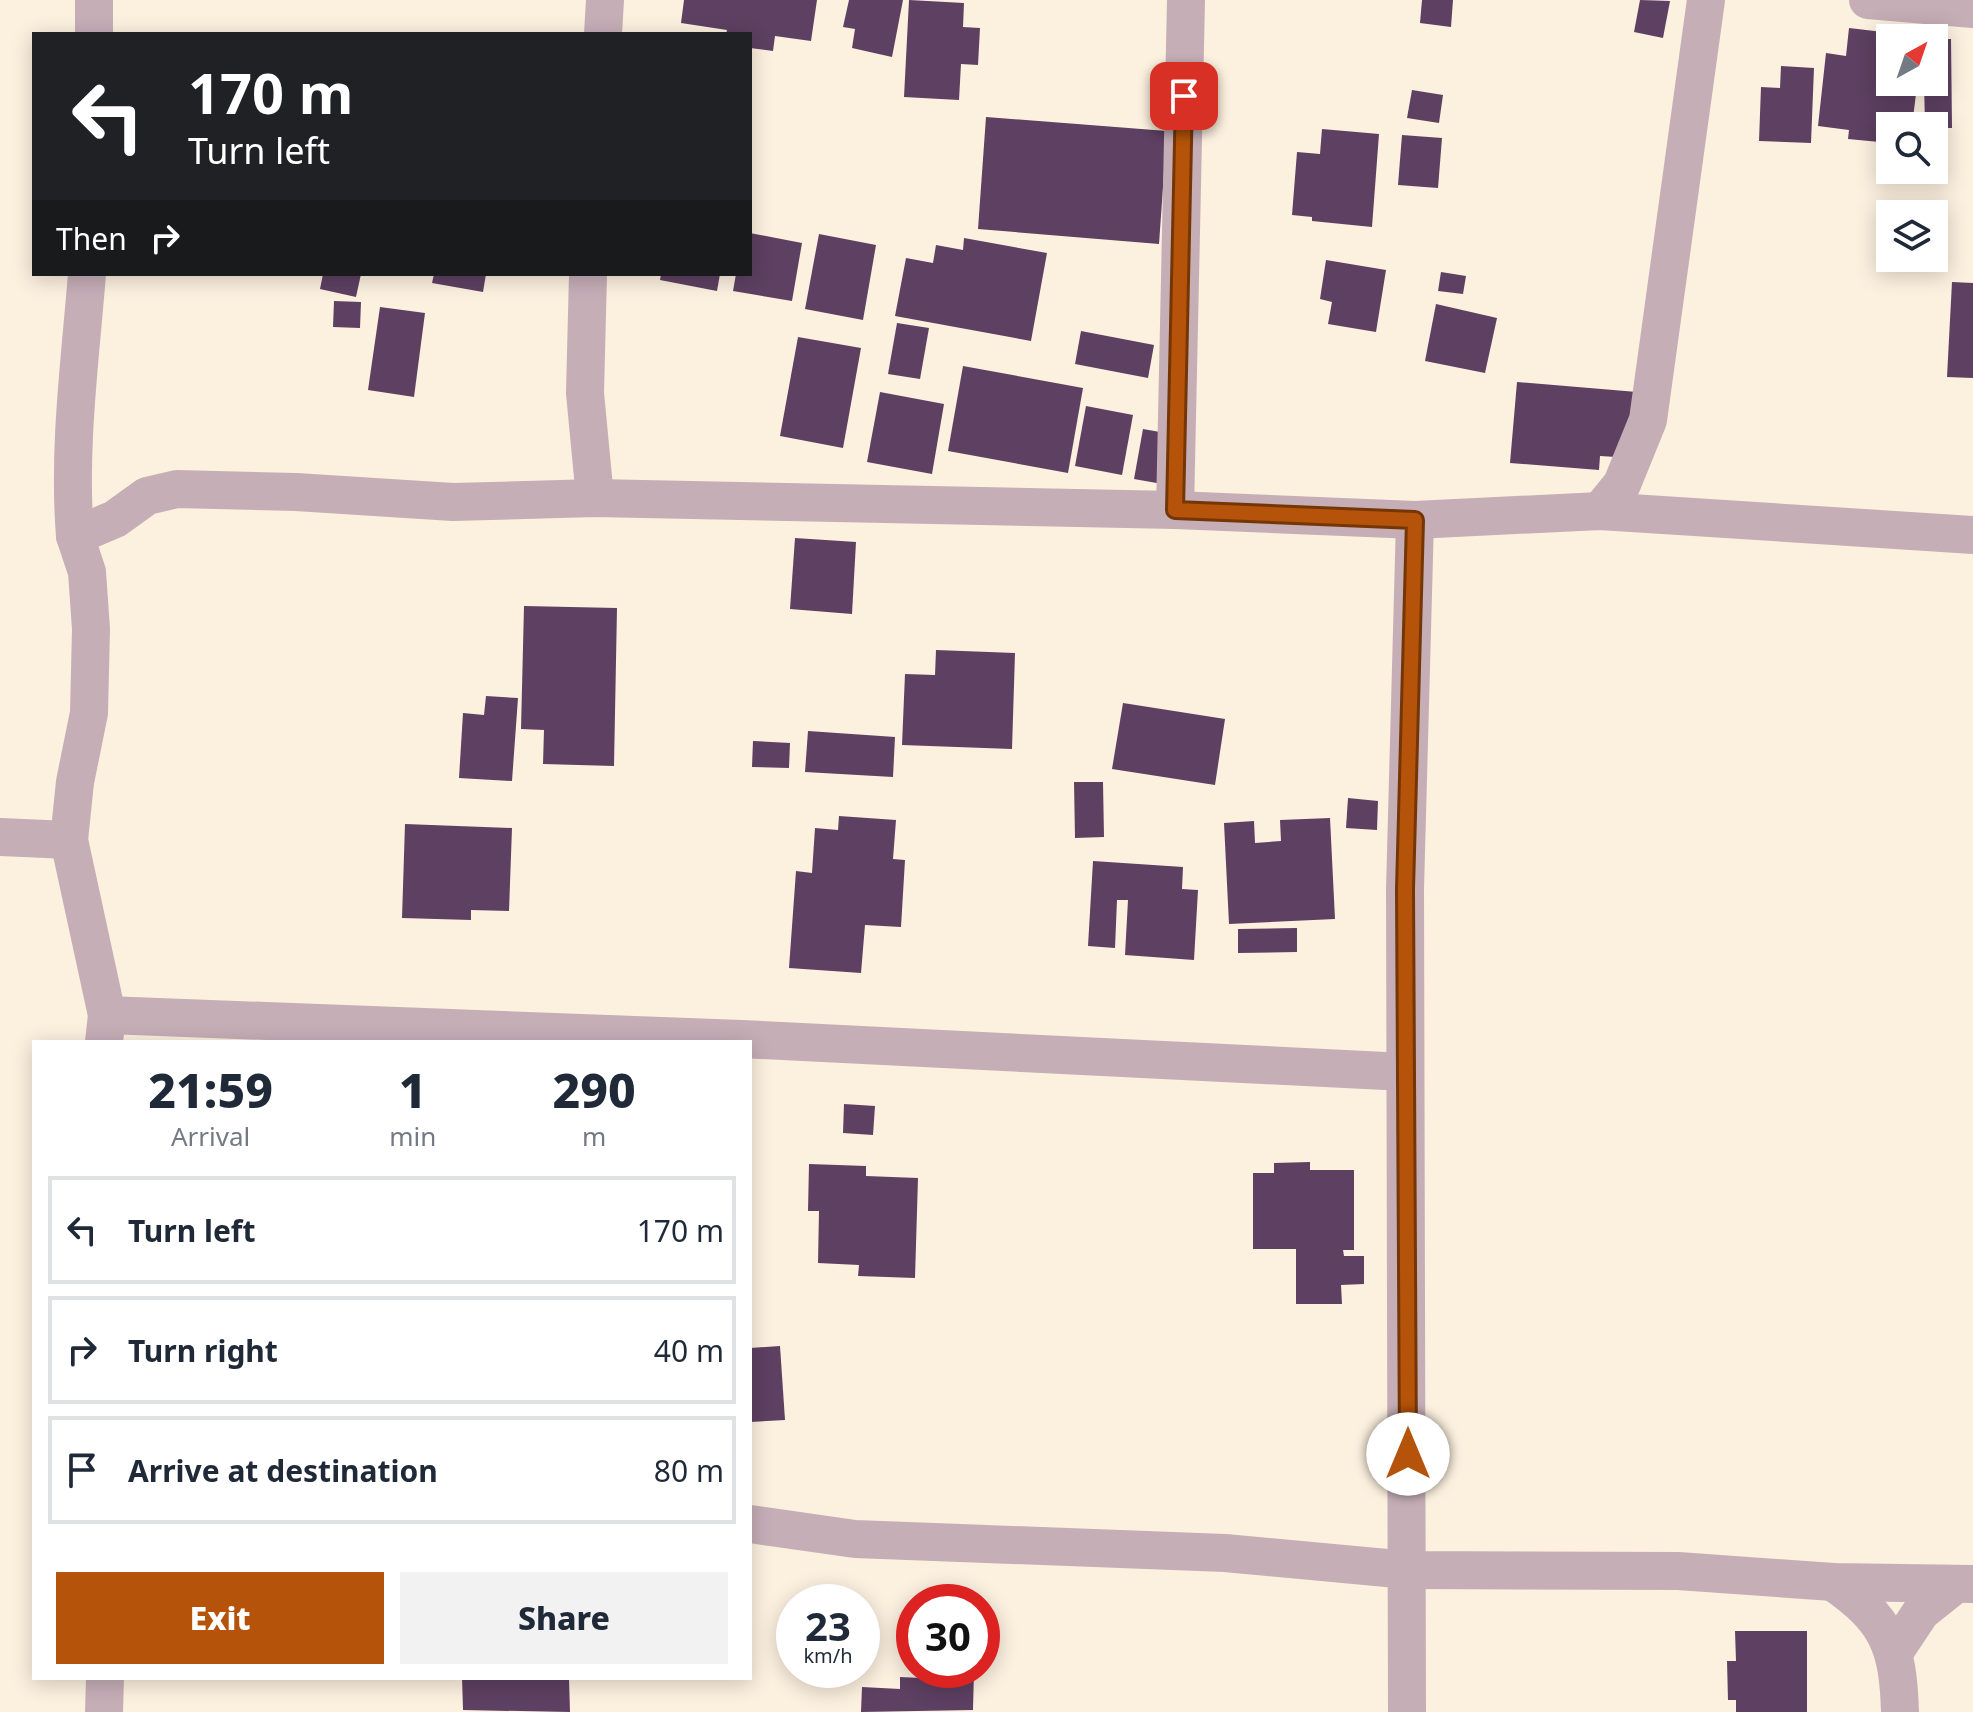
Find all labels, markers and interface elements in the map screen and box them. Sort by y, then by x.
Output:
north arrow [1876,24,1948,96]
map controls [1876,24,1948,272]
text: 170 m [188,54,353,130]
pin [1150,62,1218,130]
icon: left [56,64,160,168]
icon: arrive [1162,74,1206,118]
button: search [1876,112,1948,184]
text: Turn left [188,126,330,175]
button: layers [1876,200,1948,272]
icon: right [143,216,187,260]
text: Then [56,218,127,259]
text: 21:59 [148,1057,273,1122]
text: 1 [399,1057,427,1122]
text: 290 [553,1057,636,1122]
text: Arrival [171,1118,250,1154]
text: min [389,1118,436,1154]
text: m [582,1118,606,1154]
icon: left [60,1208,104,1252]
text: Turn left [128,1210,256,1251]
text: 170 m [637,1210,724,1251]
icon: right [60,1328,104,1372]
text: Turn right [128,1330,278,1371]
text: 40 m [654,1330,724,1371]
position arrow [1366,1412,1450,1496]
icon: arrive [60,1448,104,1492]
text: Arrive at destination [128,1450,438,1491]
text: 80 m [654,1450,724,1491]
button: Exit [56,1572,384,1664]
button: Share [400,1572,728,1664]
speed limit sign: 30 [896,1584,1000,1688]
text: 23 [805,1598,851,1653]
text: km/h [803,1642,853,1669]

